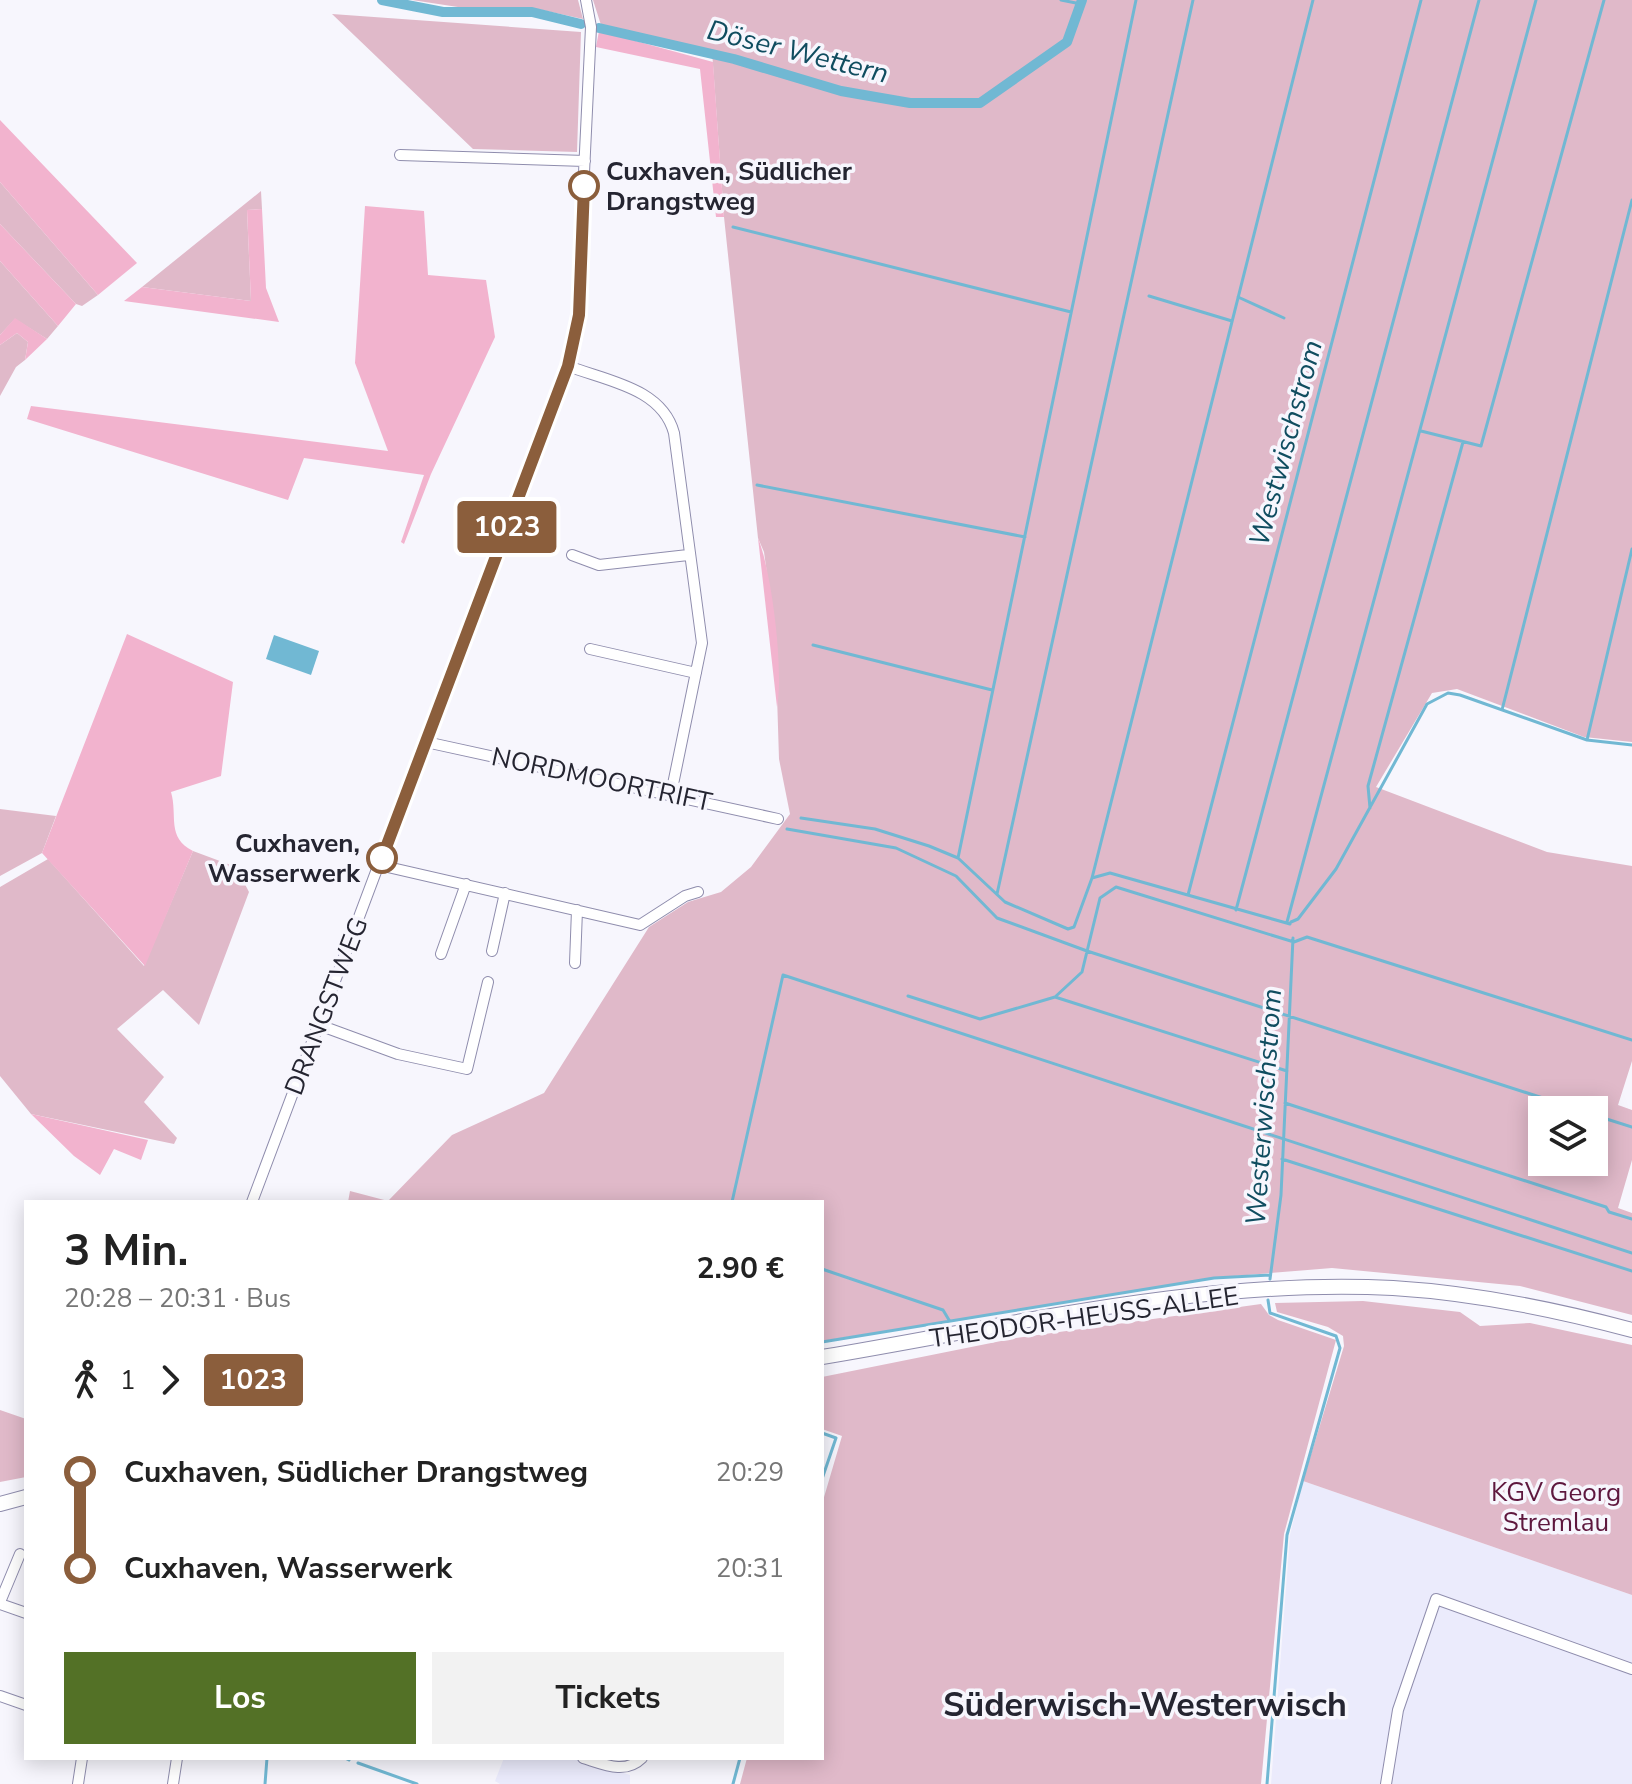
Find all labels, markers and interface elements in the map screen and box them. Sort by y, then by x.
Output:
water label: Döser Wettern [703,11,893,93]
place label: Cuxhaven, Südlicher Drangstweg [606,154,853,219]
marker: Cuxhaven, Südlicher Drangstweg [569,171,599,201]
water label: Westwischstrom [1240,336,1332,551]
line badge: 1023 [451,501,563,553]
text: 1023 [473,508,541,546]
street label: NORDMOORTRIFT [488,739,716,820]
place label: Cuxhaven, Wasserwerk [208,826,361,891]
marker: Cuxhaven, Wasserwerk [367,843,397,873]
street label: DRANGSTWEG [277,912,376,1100]
water label: Westerwischstrom [1237,987,1291,1227]
map controls [1528,1096,1608,1176]
button: layers [1528,1096,1608,1176]
text: 3 Min. [64,1221,188,1281]
text: 2.90 € [696,1248,784,1289]
street label: THEODOR-HEUSS-ALLEE [927,1278,1241,1357]
text: 20:28 – 20:31 · Bus [64,1281,291,1316]
icon: walk [64,1358,108,1402]
icon: forward [148,1358,192,1402]
text: 1023 [220,1361,287,1399]
text: 1 [120,1363,136,1398]
text: Cuxhaven, Südlicher Drangstweg [124,1452,588,1493]
text: 20:29 [716,1455,784,1490]
park label: KGV Georg Stremlau [1491,1475,1621,1540]
text: Cuxhaven, Wasserwerk [124,1548,452,1589]
text: 20:31 [716,1551,784,1586]
button: Los [64,1652,416,1744]
button: Tickets [432,1652,784,1744]
district label: Süderwisch-Westerwisch [943,1682,1347,1728]

